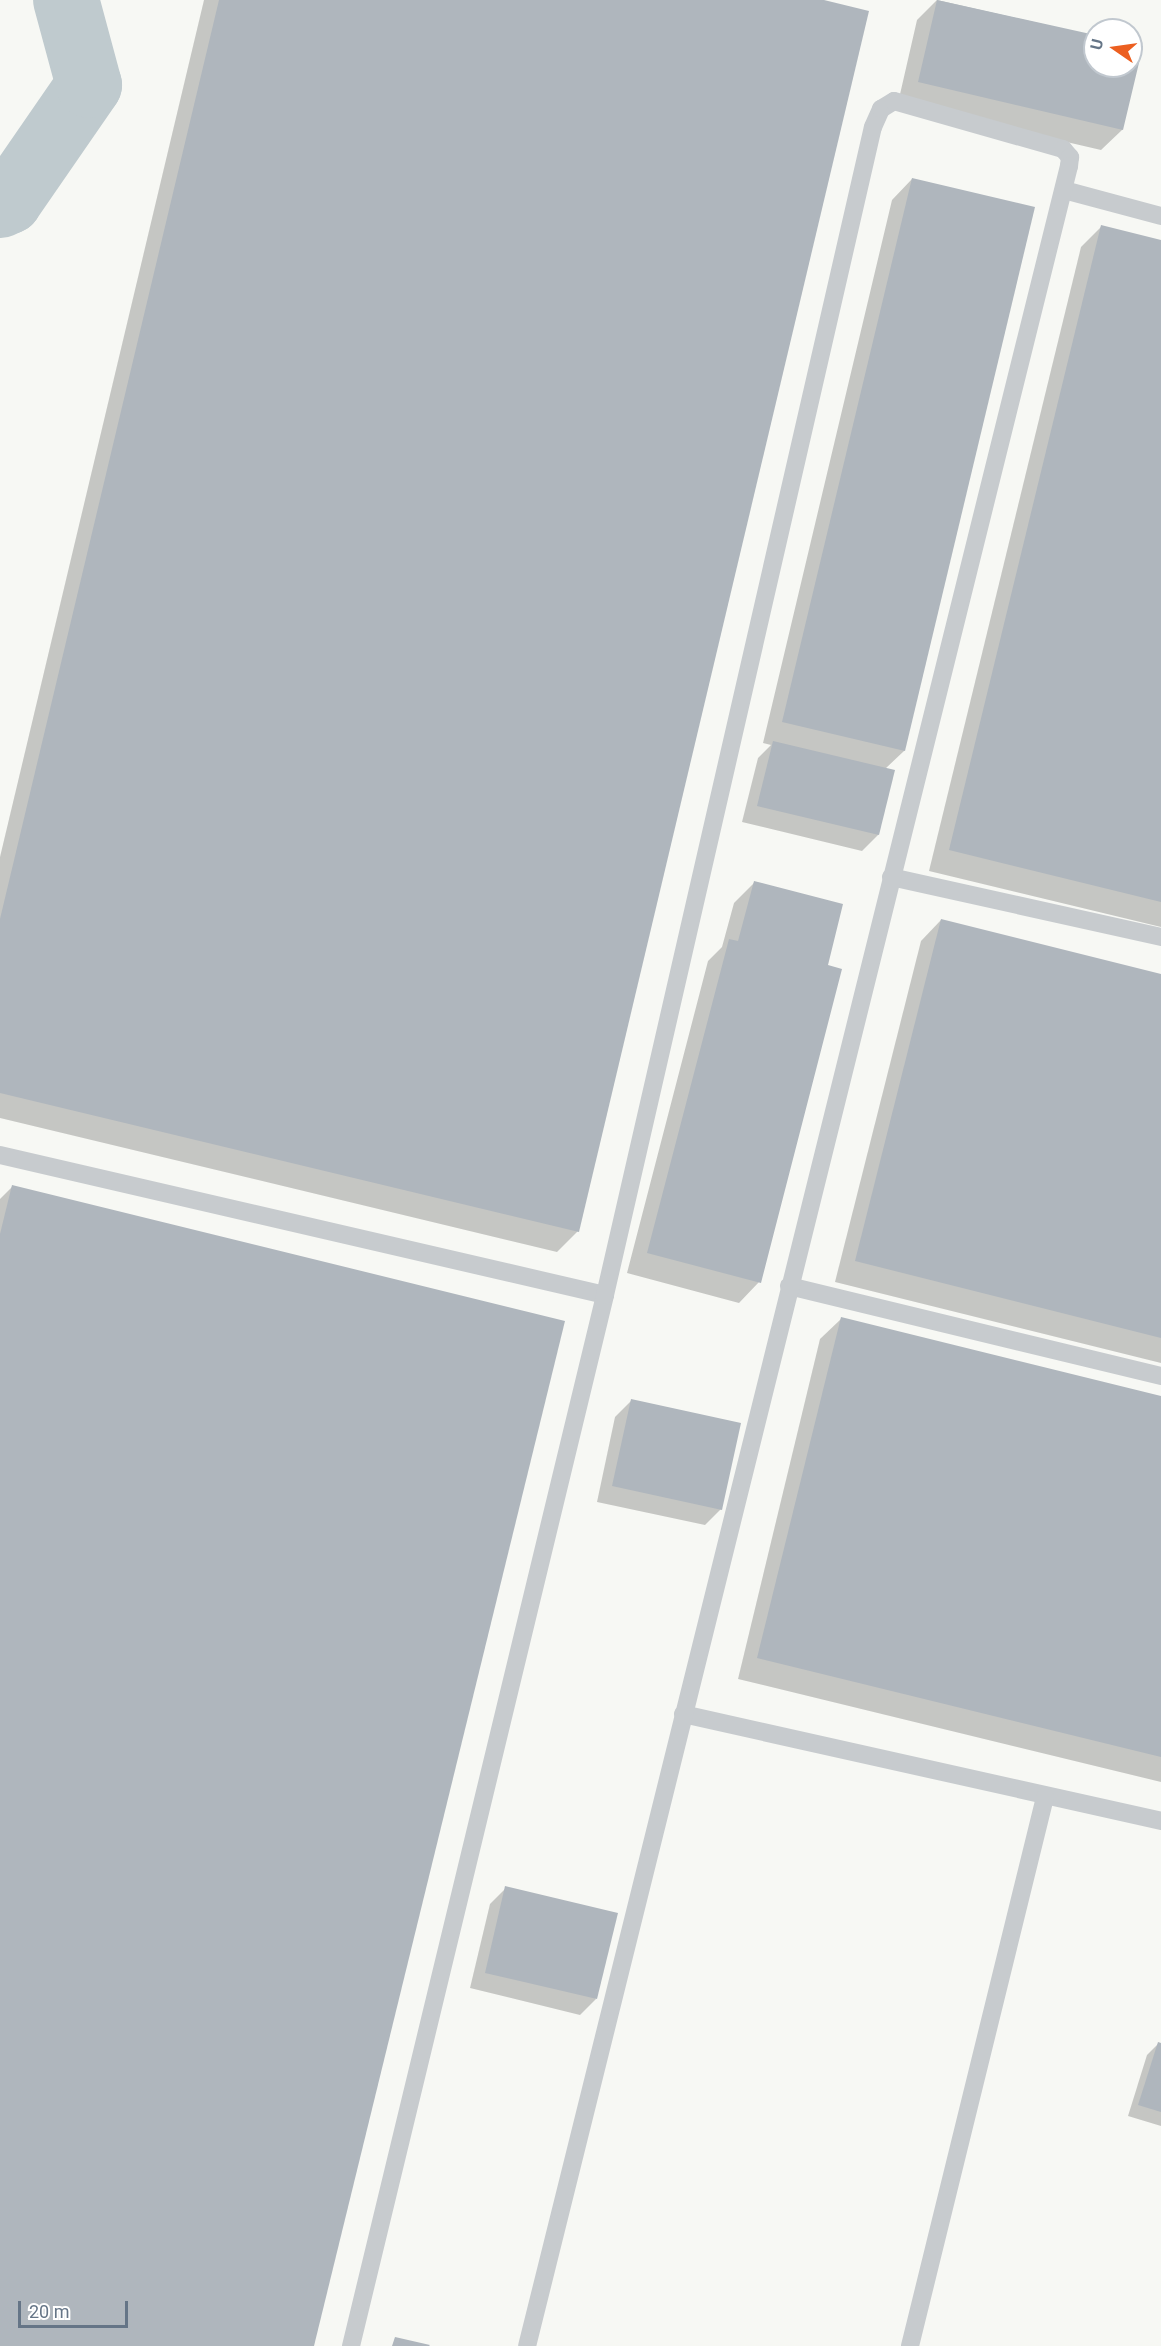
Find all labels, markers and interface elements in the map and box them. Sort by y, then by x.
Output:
north arrow [1083,18,1143,78]
text: U [1086,37,1107,52]
scale bar [21,2289,130,2327]
text: 20 m [29,2301,69,2322]

